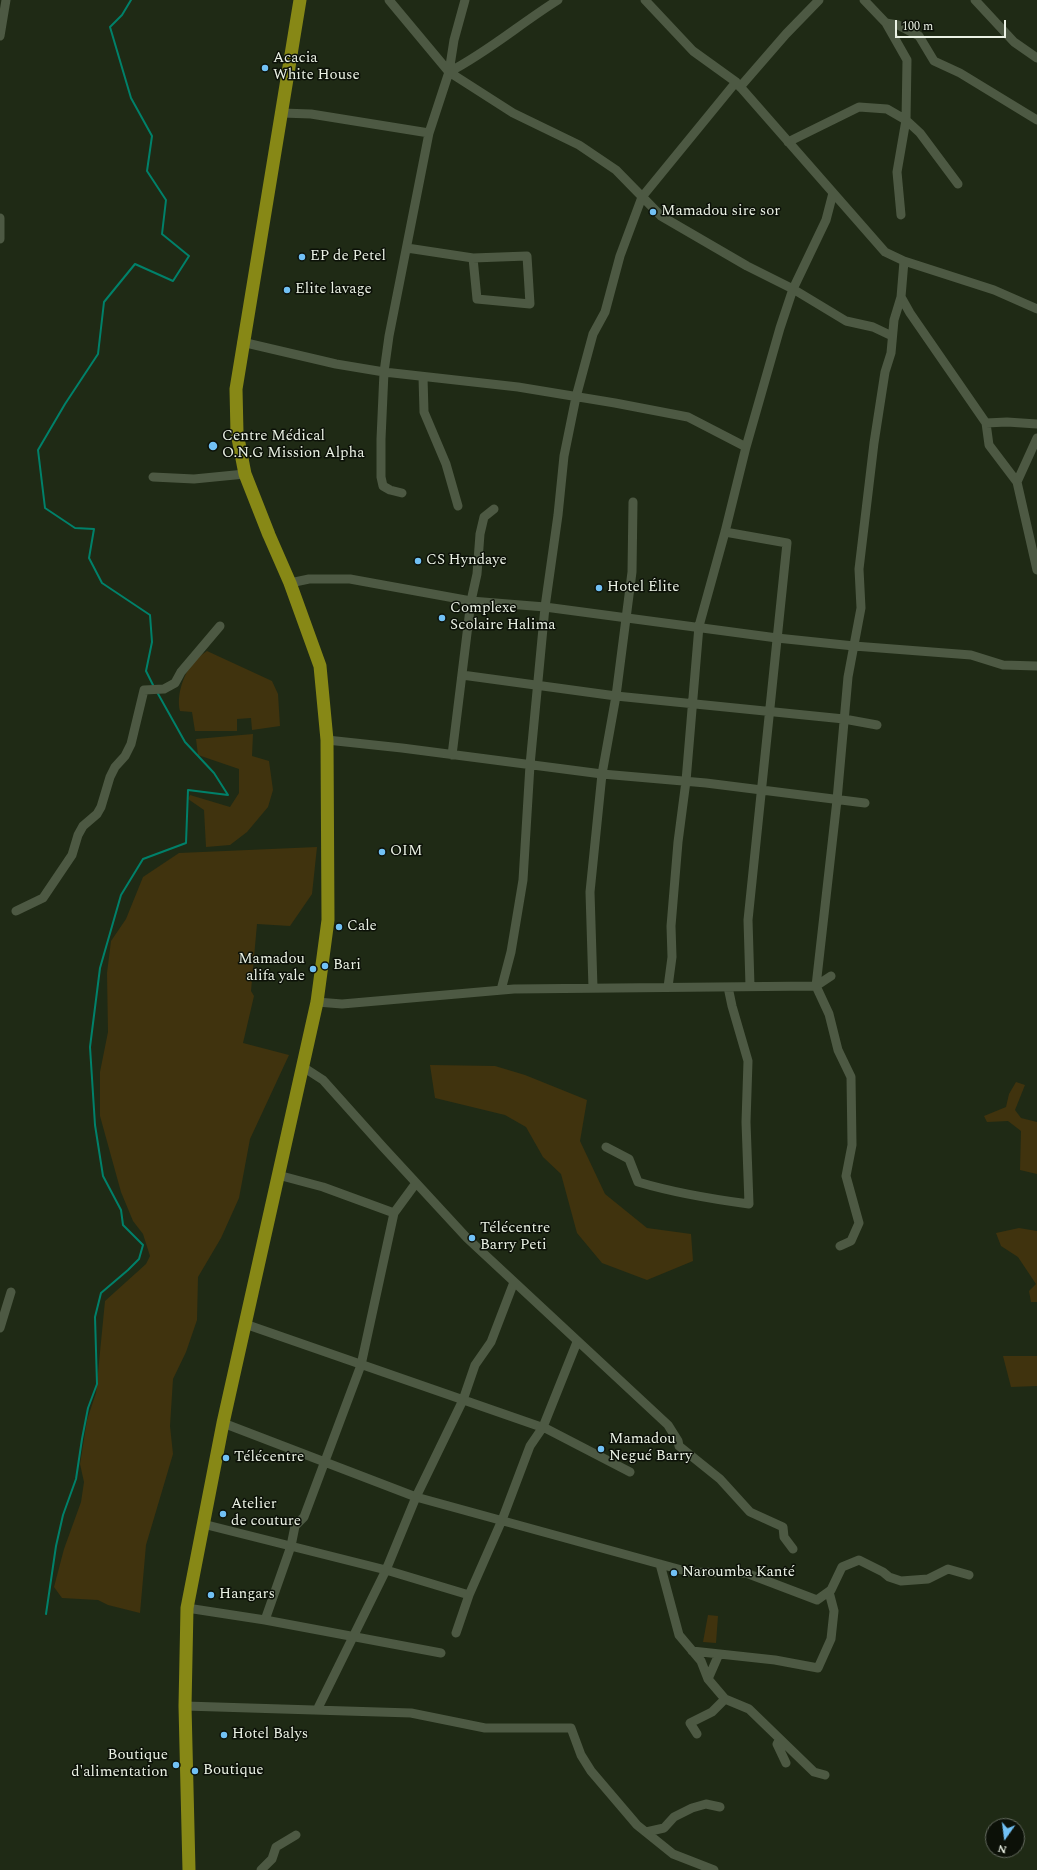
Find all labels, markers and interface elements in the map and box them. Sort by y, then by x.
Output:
scale bar [897,12,1008,38]
text: 100 m [902,17,933,36]
place label: Acacia White House [273,50,360,85]
marker: Acacia White House [260,63,270,73]
place label: Mamadou sire sor [661,203,780,221]
marker: Mamadou sire sor [648,207,658,217]
place label: EP de Petel [310,248,386,266]
marker: EP de Petel [297,252,307,262]
place label: Elite lavage [295,281,372,299]
marker: Elite lavage [282,285,292,295]
place label: Centre Médical O.N.G Mission Alpha [222,428,365,463]
marker: Centre Médical O.N.G Mission Alpha [207,440,219,452]
place label: CS Hyndaye [426,552,507,570]
marker: CS Hyndaye [413,556,423,566]
place label: Hotel Élite [607,579,679,597]
marker: Hotel Élite [594,583,604,593]
place label: Complexe Scolaire Halima [450,600,556,635]
marker: Complexe Scolaire Halima [437,613,447,623]
place label: OIM [390,843,422,861]
marker: OIM [377,847,387,857]
place label: Cale [347,918,377,936]
marker: Cale [334,922,344,932]
place label: Mamadou alifa yale [238,951,305,986]
place label: Bari [333,957,361,975]
marker: Bari [320,961,330,971]
marker: Mamadou alifa yale [308,964,318,974]
place label: Télécentre Barry Peti [480,1220,550,1255]
marker: Télécentre Barry Peti [467,1233,477,1243]
place label: Mamadou Negué Barry [609,1431,692,1466]
marker: Mamadou Negué Barry [596,1444,606,1454]
place label: Télécentre [234,1449,304,1467]
marker: Télécentre [221,1453,231,1463]
place label: Atelier de couture [231,1496,301,1531]
marker: Atelier de couture [218,1509,228,1519]
place label: Naroumba Kanté [682,1564,795,1582]
marker: Naroumba Kanté [669,1568,679,1578]
place label: Hangars [219,1586,275,1604]
marker: Hangars [206,1590,216,1600]
place label: Hotel Balys [232,1726,308,1744]
marker: Hotel Balys [219,1730,229,1740]
place label: Boutique d'alimentation [71,1747,168,1782]
marker: Boutique d'alimentation [171,1760,181,1770]
place label: Boutique [203,1762,264,1780]
marker: Boutique [190,1766,200,1776]
north arrow [985,1818,1025,1858]
text: N [996,1840,1009,1858]

